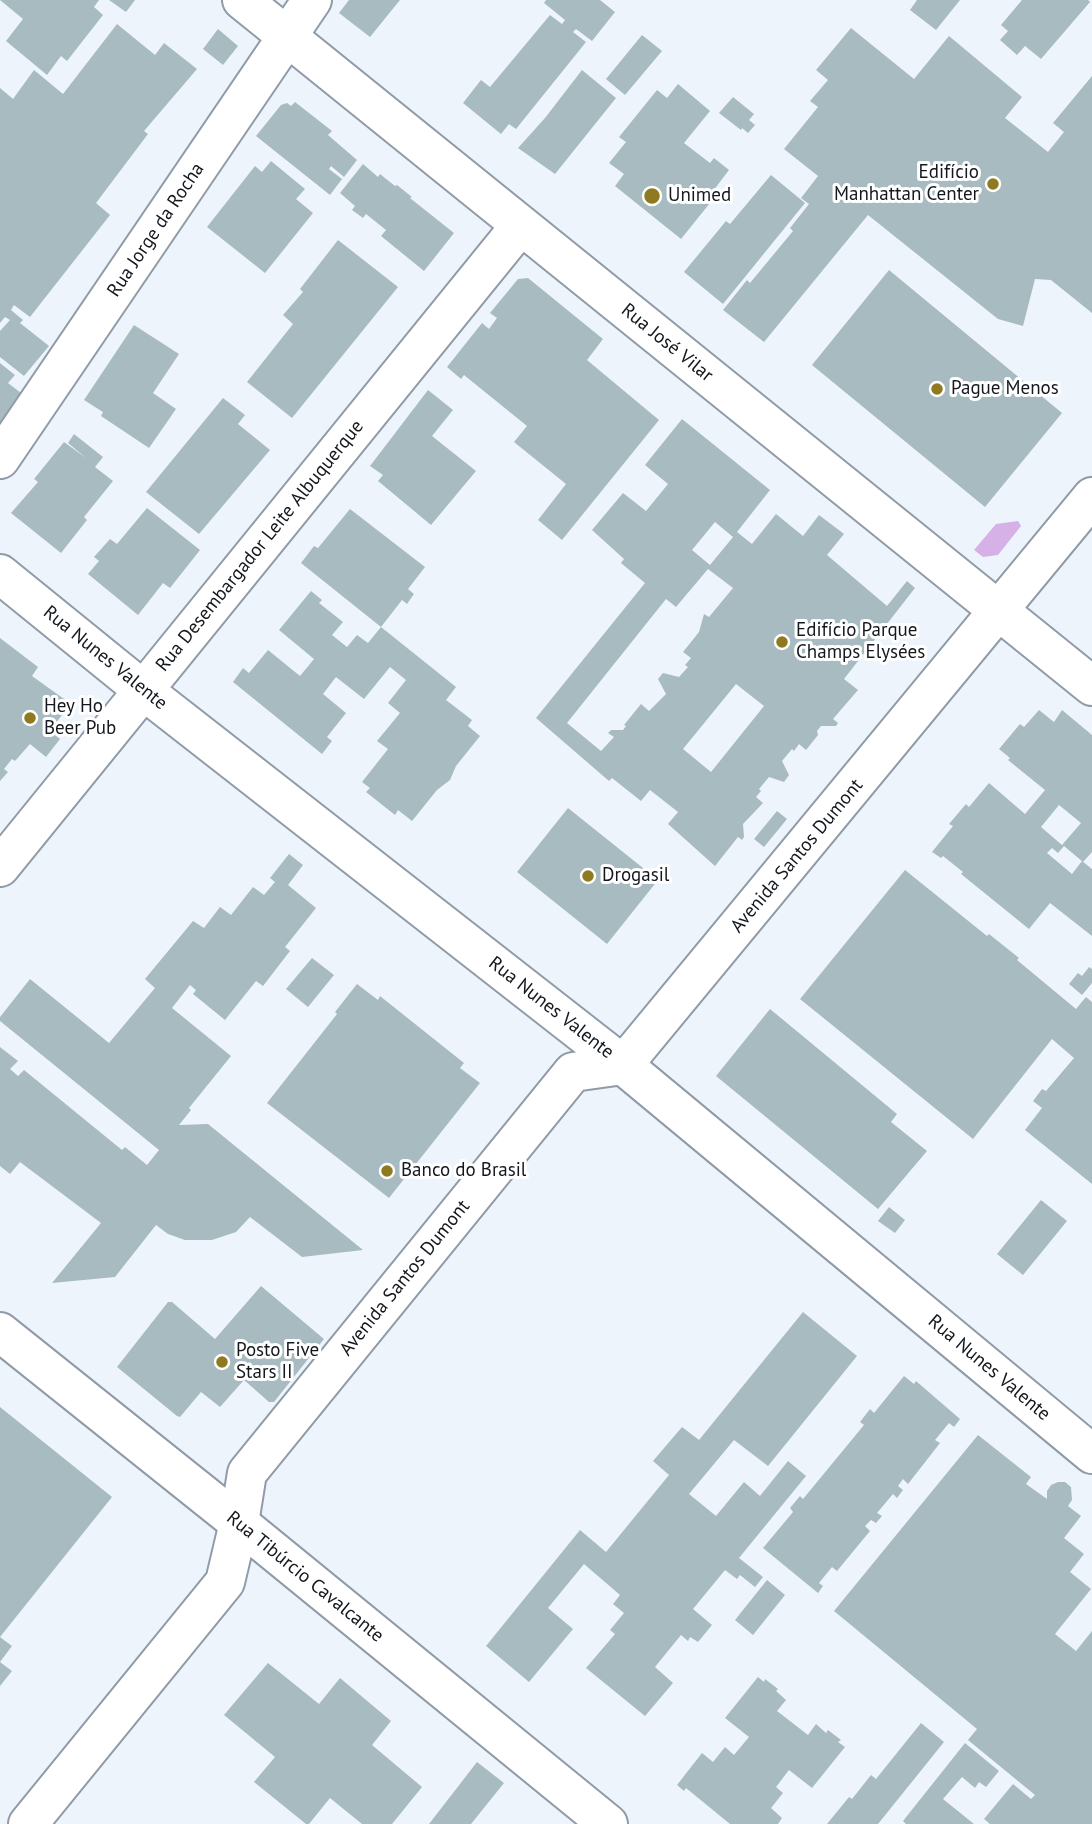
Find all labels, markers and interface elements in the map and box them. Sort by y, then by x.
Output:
street label: Rua Jorge da Rocha [103,159,209,301]
place label: Edifício Manhattan Center [834,162,979,206]
marker: Edifício Manhattan Center [985,176,1001,192]
place label: Unimed [668,185,731,207]
marker: Unimed [642,186,662,206]
street label: Rua José Vilar [616,299,718,387]
place label: Pague Menos [951,378,1059,400]
marker: Pague Menos [929,381,945,397]
street label: Rua Desembargador Leite Albuquerque [151,416,369,676]
street label: Rua Nunes Valente [38,601,172,715]
place label: Edifício Parque Champs Elysées [796,620,925,664]
marker: Edifício Parque Champs Elysées [774,634,790,650]
place label: Hey Ho Beer Pub [44,696,116,740]
marker: Hey Ho Beer Pub [22,710,38,726]
street label: Avenida Santos Dumont [726,774,868,938]
place label: Drogasil [602,865,669,887]
marker: Drogasil [580,868,596,884]
street label: Rua Nunes Valente [484,952,618,1064]
place label: Banco do Brasil [401,1160,526,1182]
marker: Banco do Brasil [379,1163,395,1179]
street label: Avenida Santos Dumont [335,1196,475,1360]
street label: Rua Nunes Valente [923,1310,1055,1426]
place label: Posto Five Stars II [236,1340,319,1384]
marker: Posto Five Stars II [214,1354,230,1370]
street label: Rua Tibúrcio Cavalcante [222,1507,388,1647]

